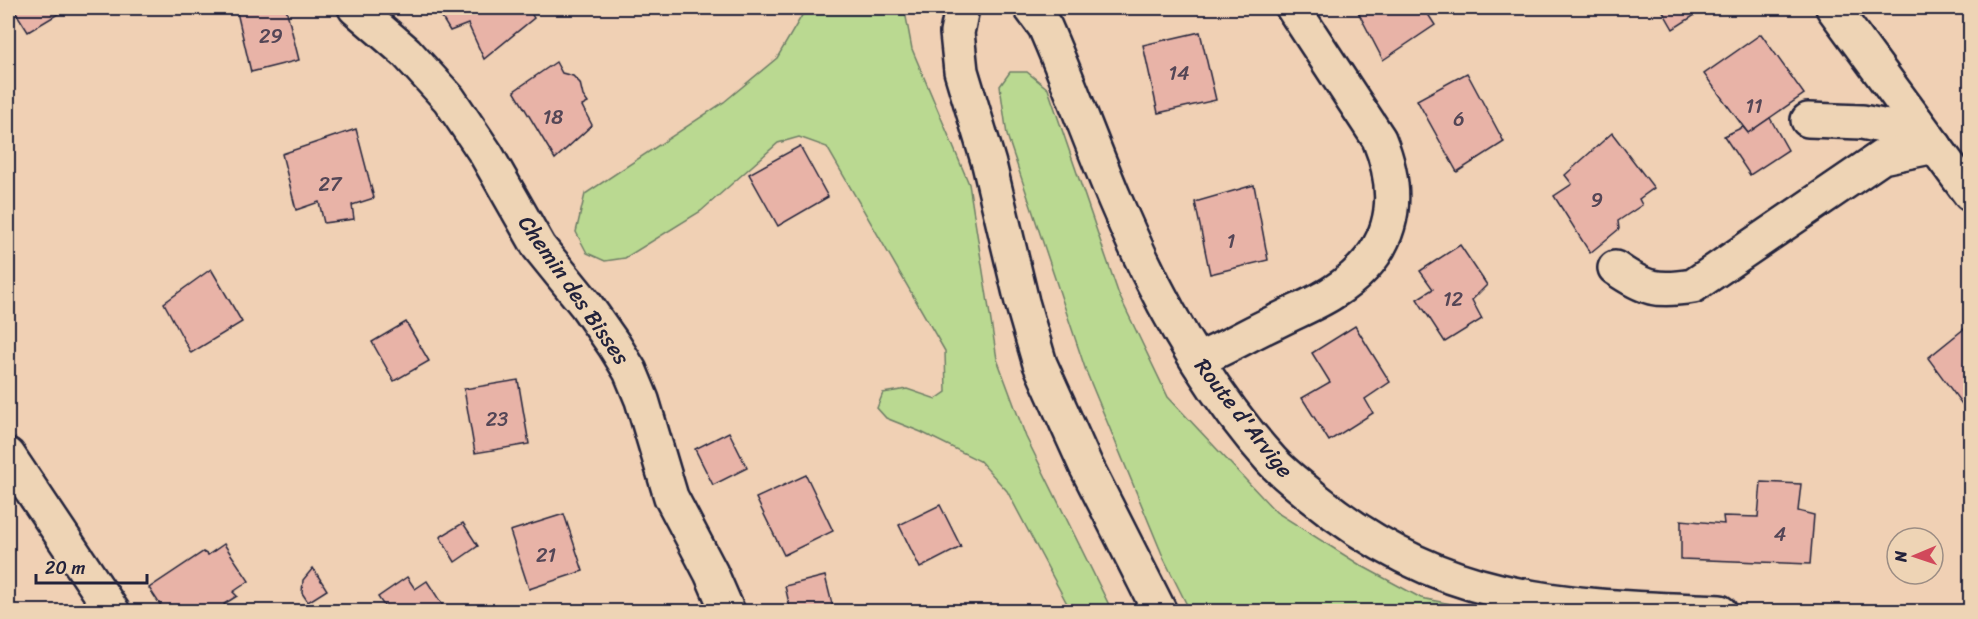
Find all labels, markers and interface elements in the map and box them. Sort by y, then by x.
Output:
house number: 29 [259,19,283,54]
house number: 14 [1168,56,1190,91]
house number: 11 [1745,89,1763,124]
house number: 18 [543,100,563,135]
house number: 6 [1453,102,1465,137]
house number: 27 [319,167,343,202]
house number: 9 [1591,183,1603,218]
street label: Chemin des Bisses [508,207,641,374]
house number: 1 [1227,224,1235,259]
house number: 12 [1443,282,1464,317]
street label: Route d'Arvige [1184,349,1304,487]
house number: 23 [486,402,508,437]
house number: 4 [1774,517,1786,552]
north arrow [1885,526,1945,586]
house number: 21 [536,538,556,573]
scale bar [36,547,147,585]
text: N [1886,550,1915,564]
text: 20 m [45,552,85,584]

